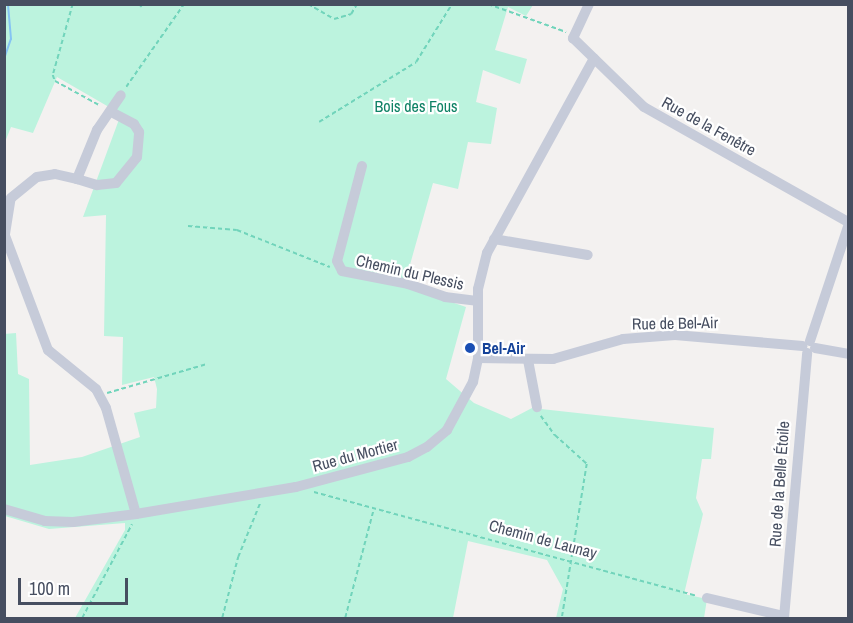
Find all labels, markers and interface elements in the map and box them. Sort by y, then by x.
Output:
street label: Rue de la Fenêtre [659,92,759,160]
park label: Bois des Fous [374,96,458,116]
street label: Chemin du Plessis [354,250,466,294]
street label: Rue de Bel-Air [632,313,718,333]
place label: Bel-Air [482,338,525,358]
marker: Bel-Air [463,341,477,355]
street label: Rue de la Belle Étoile [765,420,793,548]
street label: Rue du Mortier [310,434,400,476]
street label: Chemin de Launay [487,515,599,563]
scale bar [21,566,130,604]
text: 100 m [29,576,70,601]

